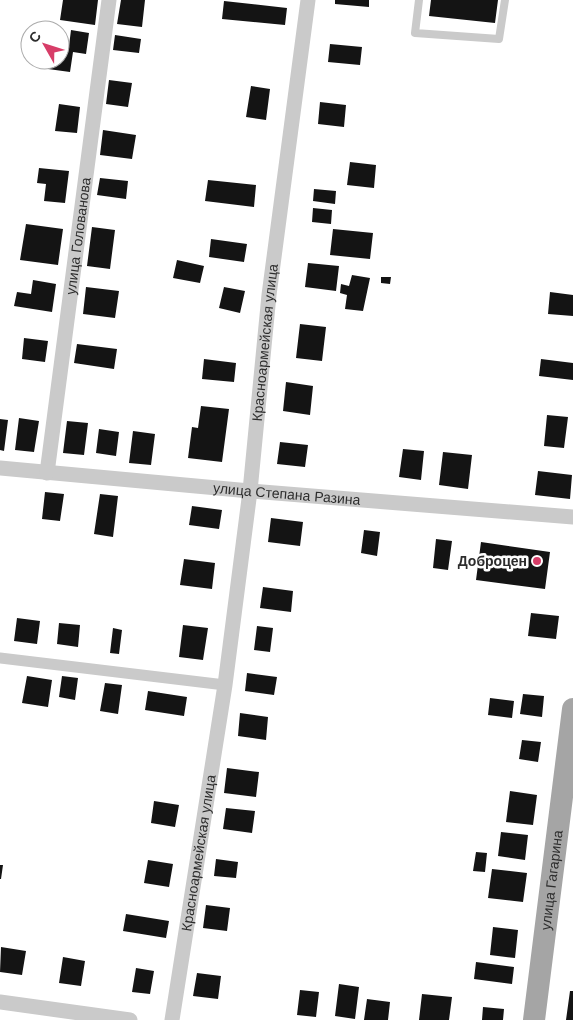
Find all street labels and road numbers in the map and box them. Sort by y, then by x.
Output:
street label: улица Голованова [62,176,94,296]
street label: Красноармейская улица [249,263,281,422]
street label: улица Степана Разина [213,480,361,508]
street label: Красноармейская улица [178,773,219,933]
street label: улица Гагарина [537,829,566,931]

